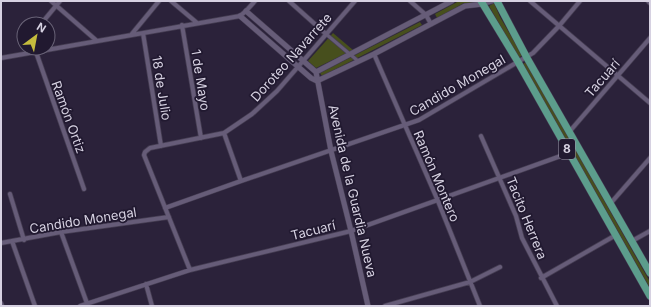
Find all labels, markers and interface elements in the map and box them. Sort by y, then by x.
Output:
street label: Doroteo Navarrete [247,10,335,104]
north arrow [16,16,56,56]
text: N [34,19,49,36]
street label: 1 de Mayo [188,48,214,112]
street label: Candido Monegal [406,51,508,119]
street label: 18 de Julio [149,54,175,122]
street label: Tacuarí [581,55,623,100]
street label: Ramón Ortiz [49,79,89,155]
street label: Avenida de la Guardia Nueva [325,103,381,279]
street label: Ramón Montero [411,128,463,224]
road number: 8 [559,139,575,159]
street label: Tacito Herrera [503,174,551,262]
street label: Candido Monegal [28,204,138,236]
street label: Tacuarí [289,217,338,243]

